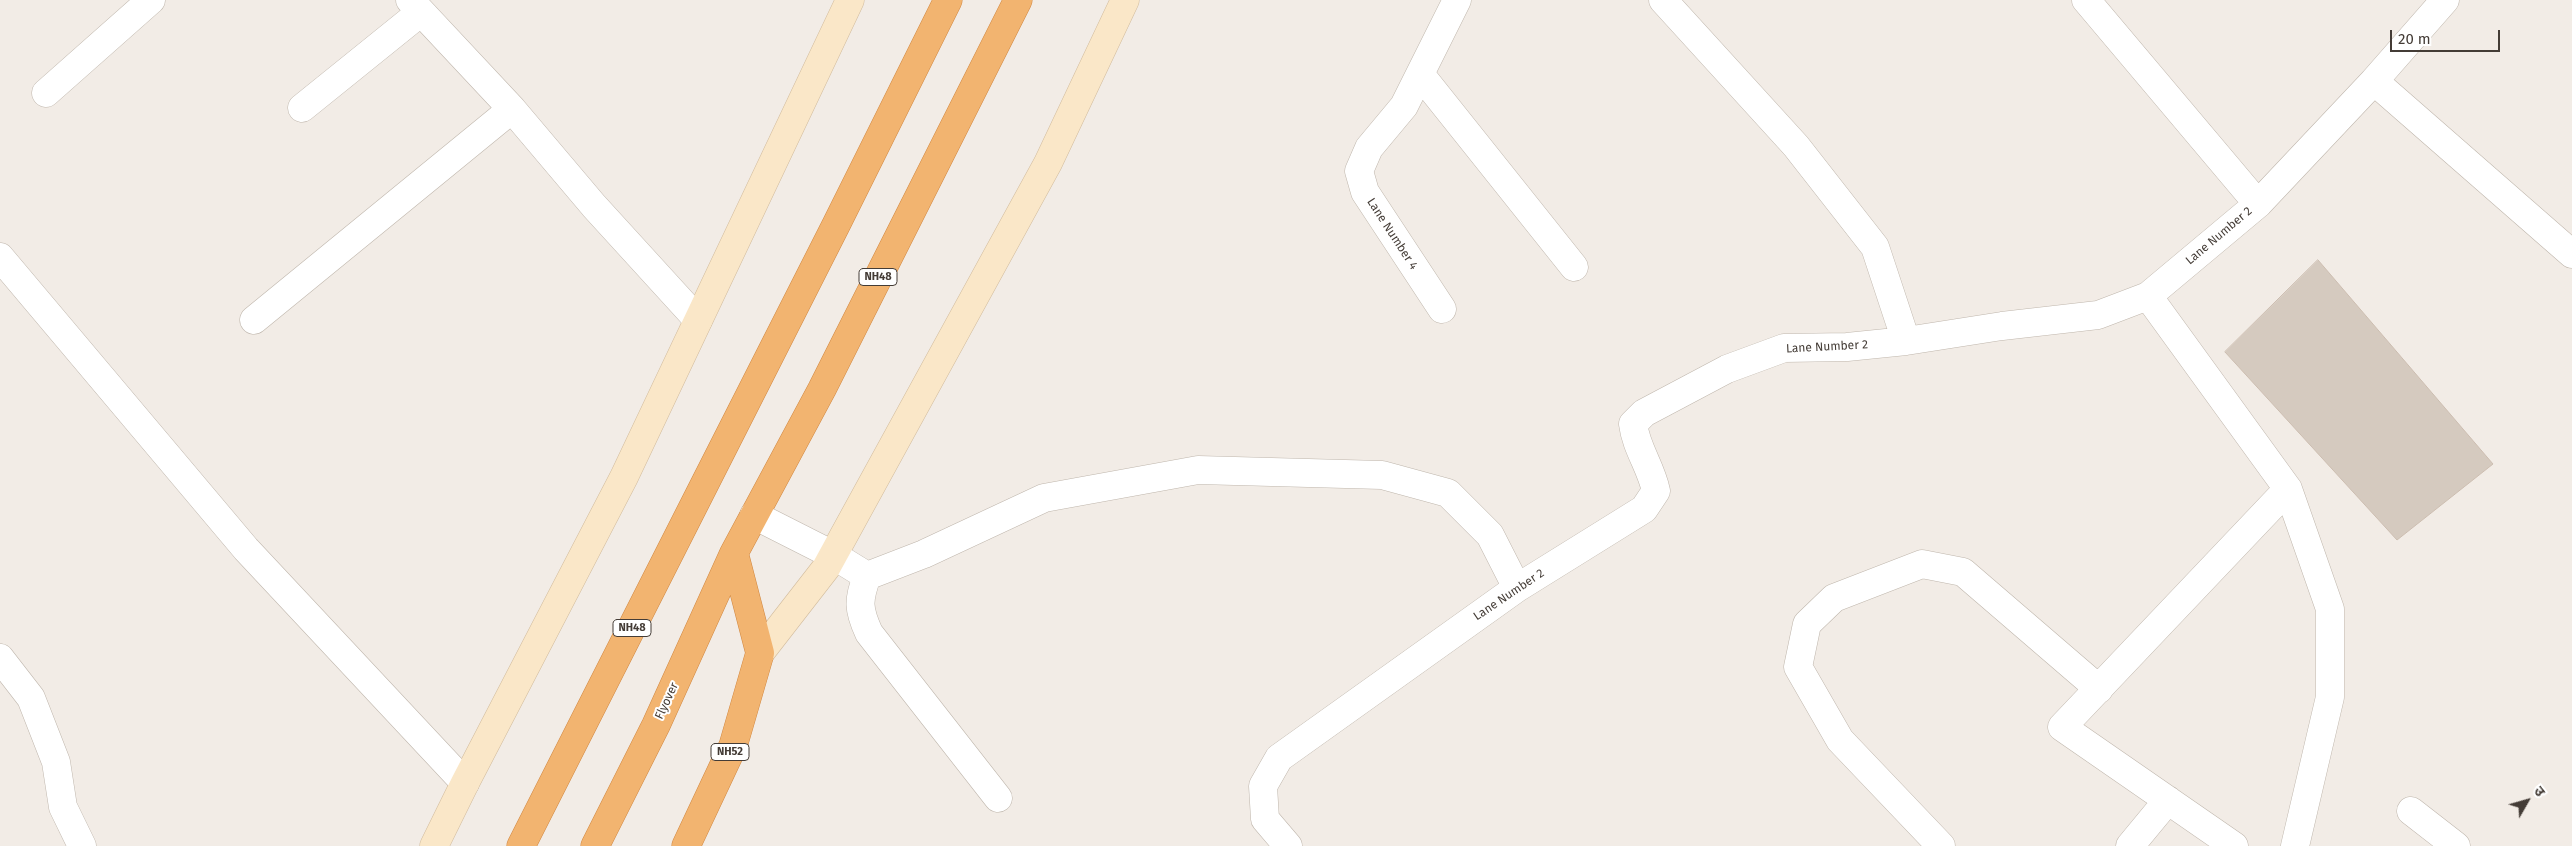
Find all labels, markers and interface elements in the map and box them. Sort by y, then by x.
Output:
scale bar [2392,20,2502,52]
text: 20 m [2398,30,2431,48]
street label: Lane Number 4 [1364,195,1420,273]
street label: Lane Number 2 [2183,204,2255,268]
road number: NH48 [859,268,897,286]
street label: Lane Number 2 [1786,338,1868,356]
street label: Lane Number 2 [1471,566,1547,624]
road number: NH48 [613,620,651,636]
street label: Flyover [652,680,682,722]
road number: NH52 [711,744,749,760]
north arrow [2502,776,2552,826]
text: उ [2530,783,2548,800]

